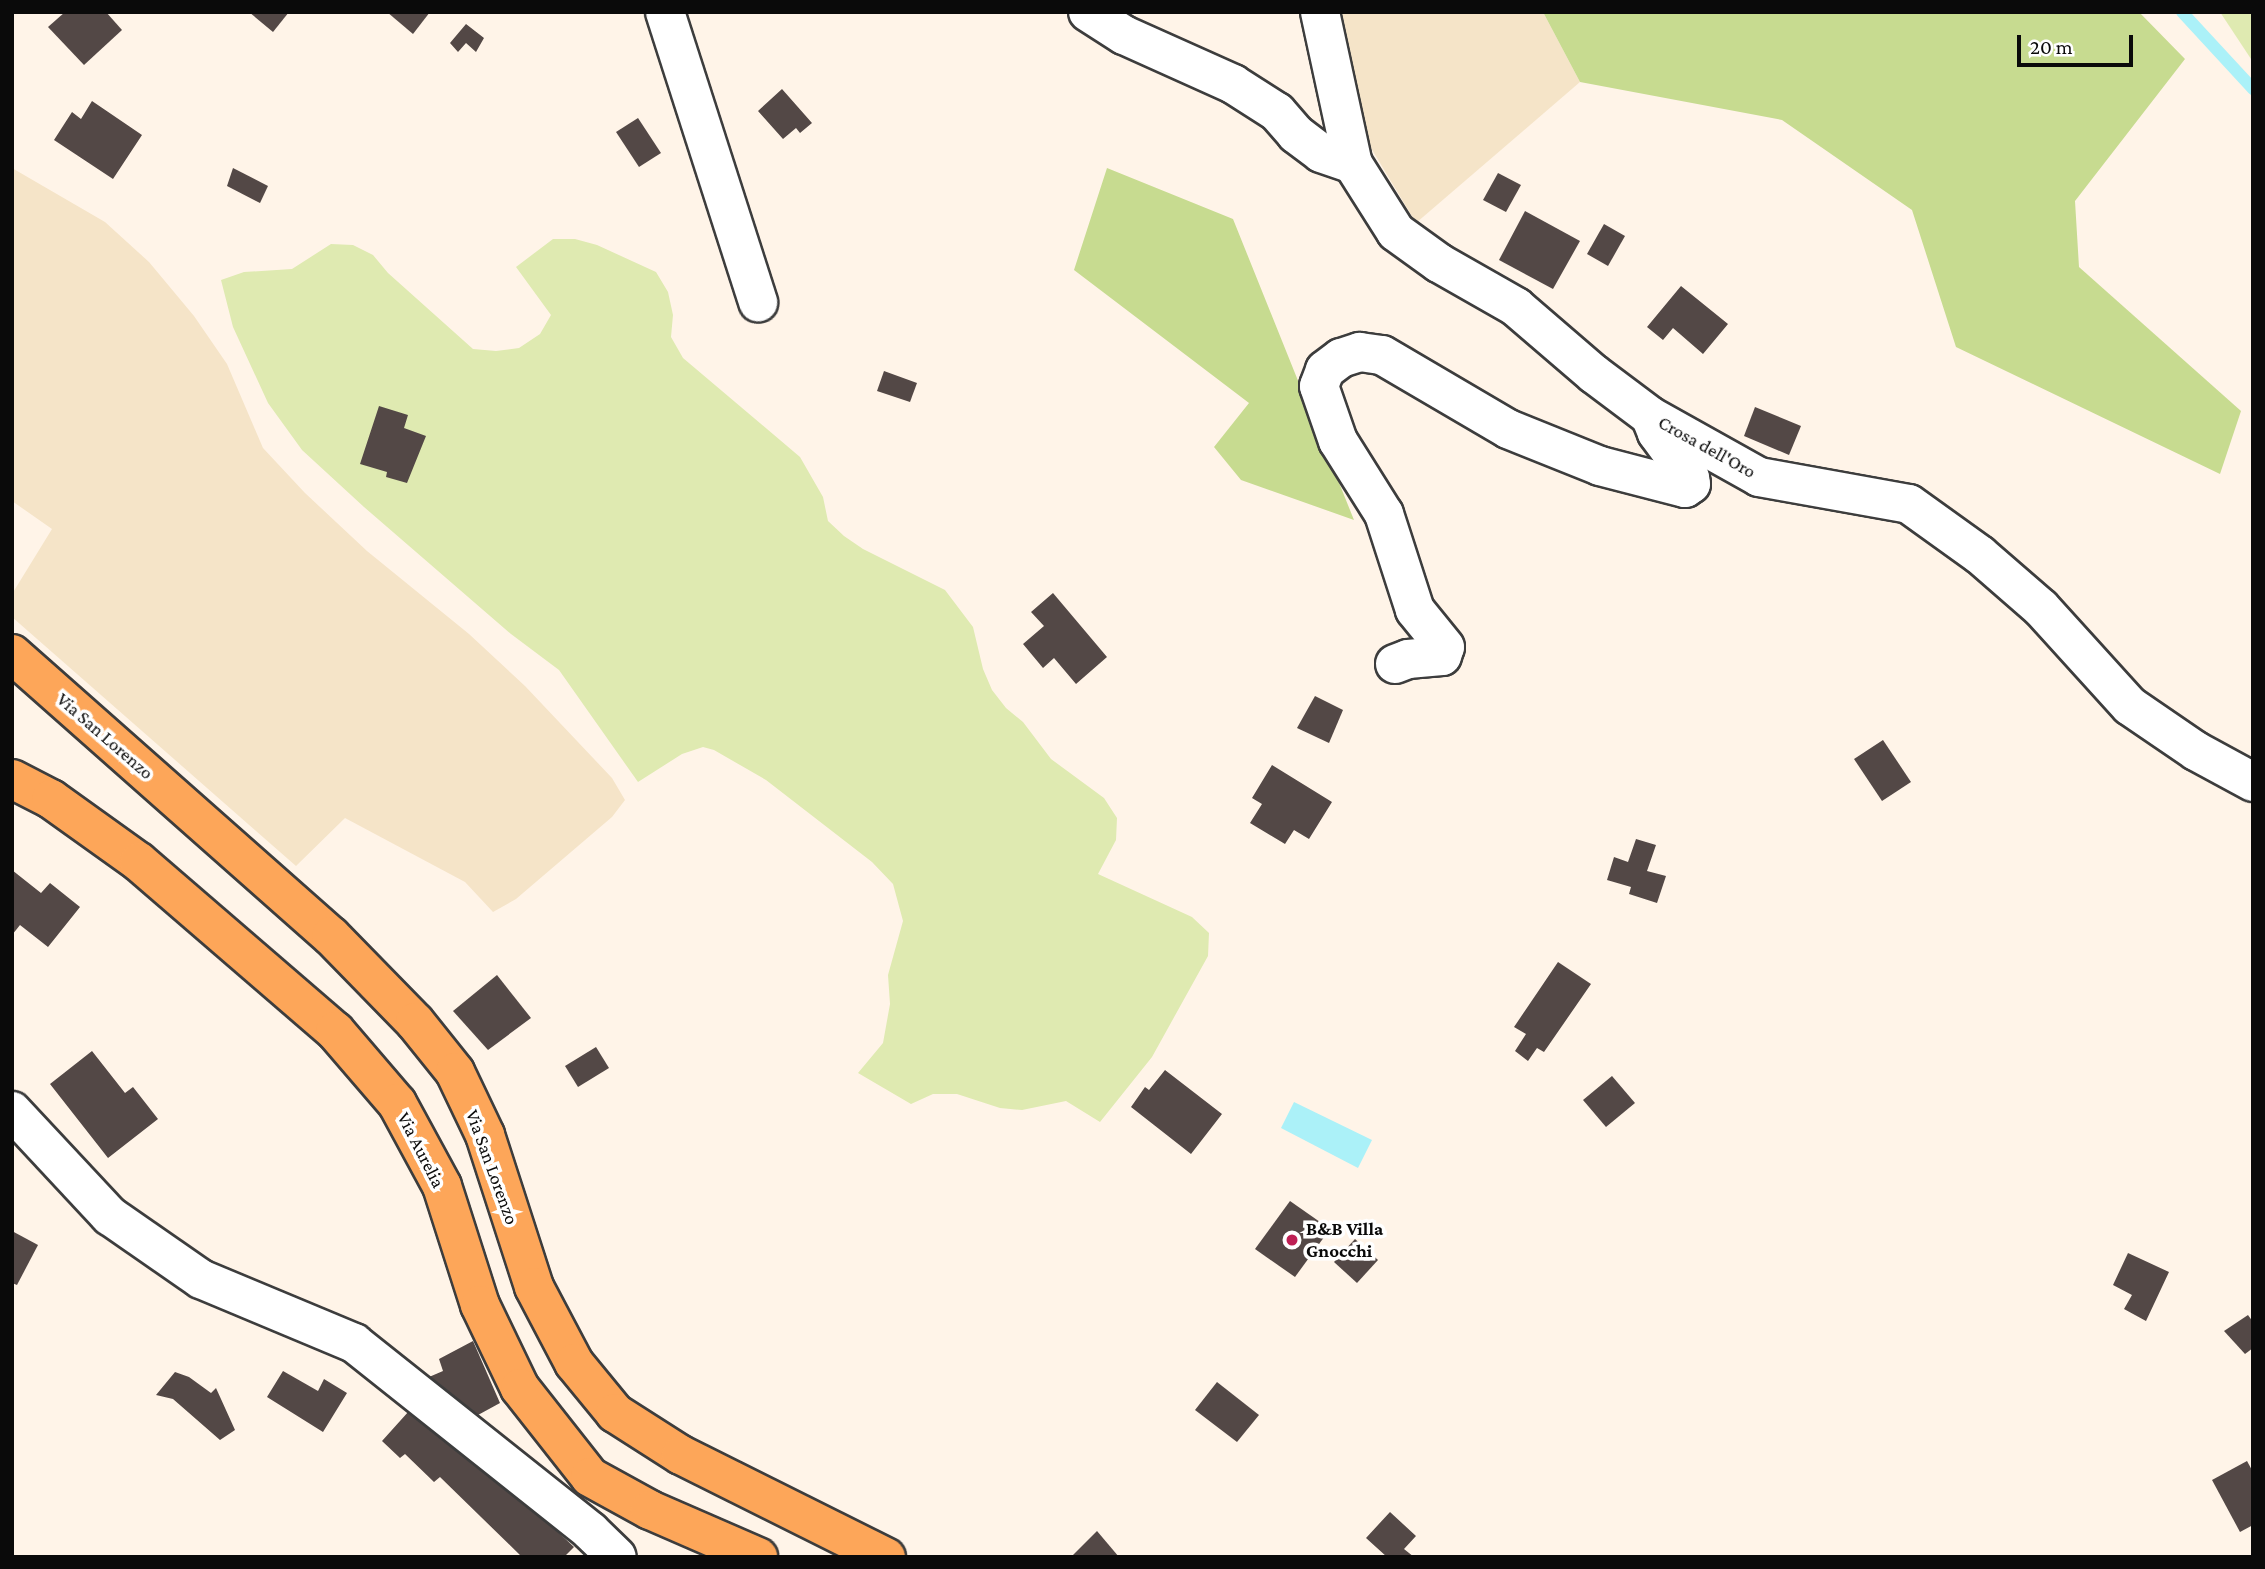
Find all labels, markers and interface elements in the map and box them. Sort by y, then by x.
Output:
scale bar [2020,21,2136,65]
text: 20 m [2030,35,2073,59]
street label: Crosa dell'Oro [1654,411,1760,483]
street label: Via San Lorenzo [52,688,158,784]
street label: Via San Lorenzo [461,1106,523,1228]
street label: Via Aurelia [392,1108,450,1192]
place label: B&B Villa Gnocchi [1306,1218,1383,1262]
marker: B&B Villa Gnocchi [1284,1232,1300,1248]

